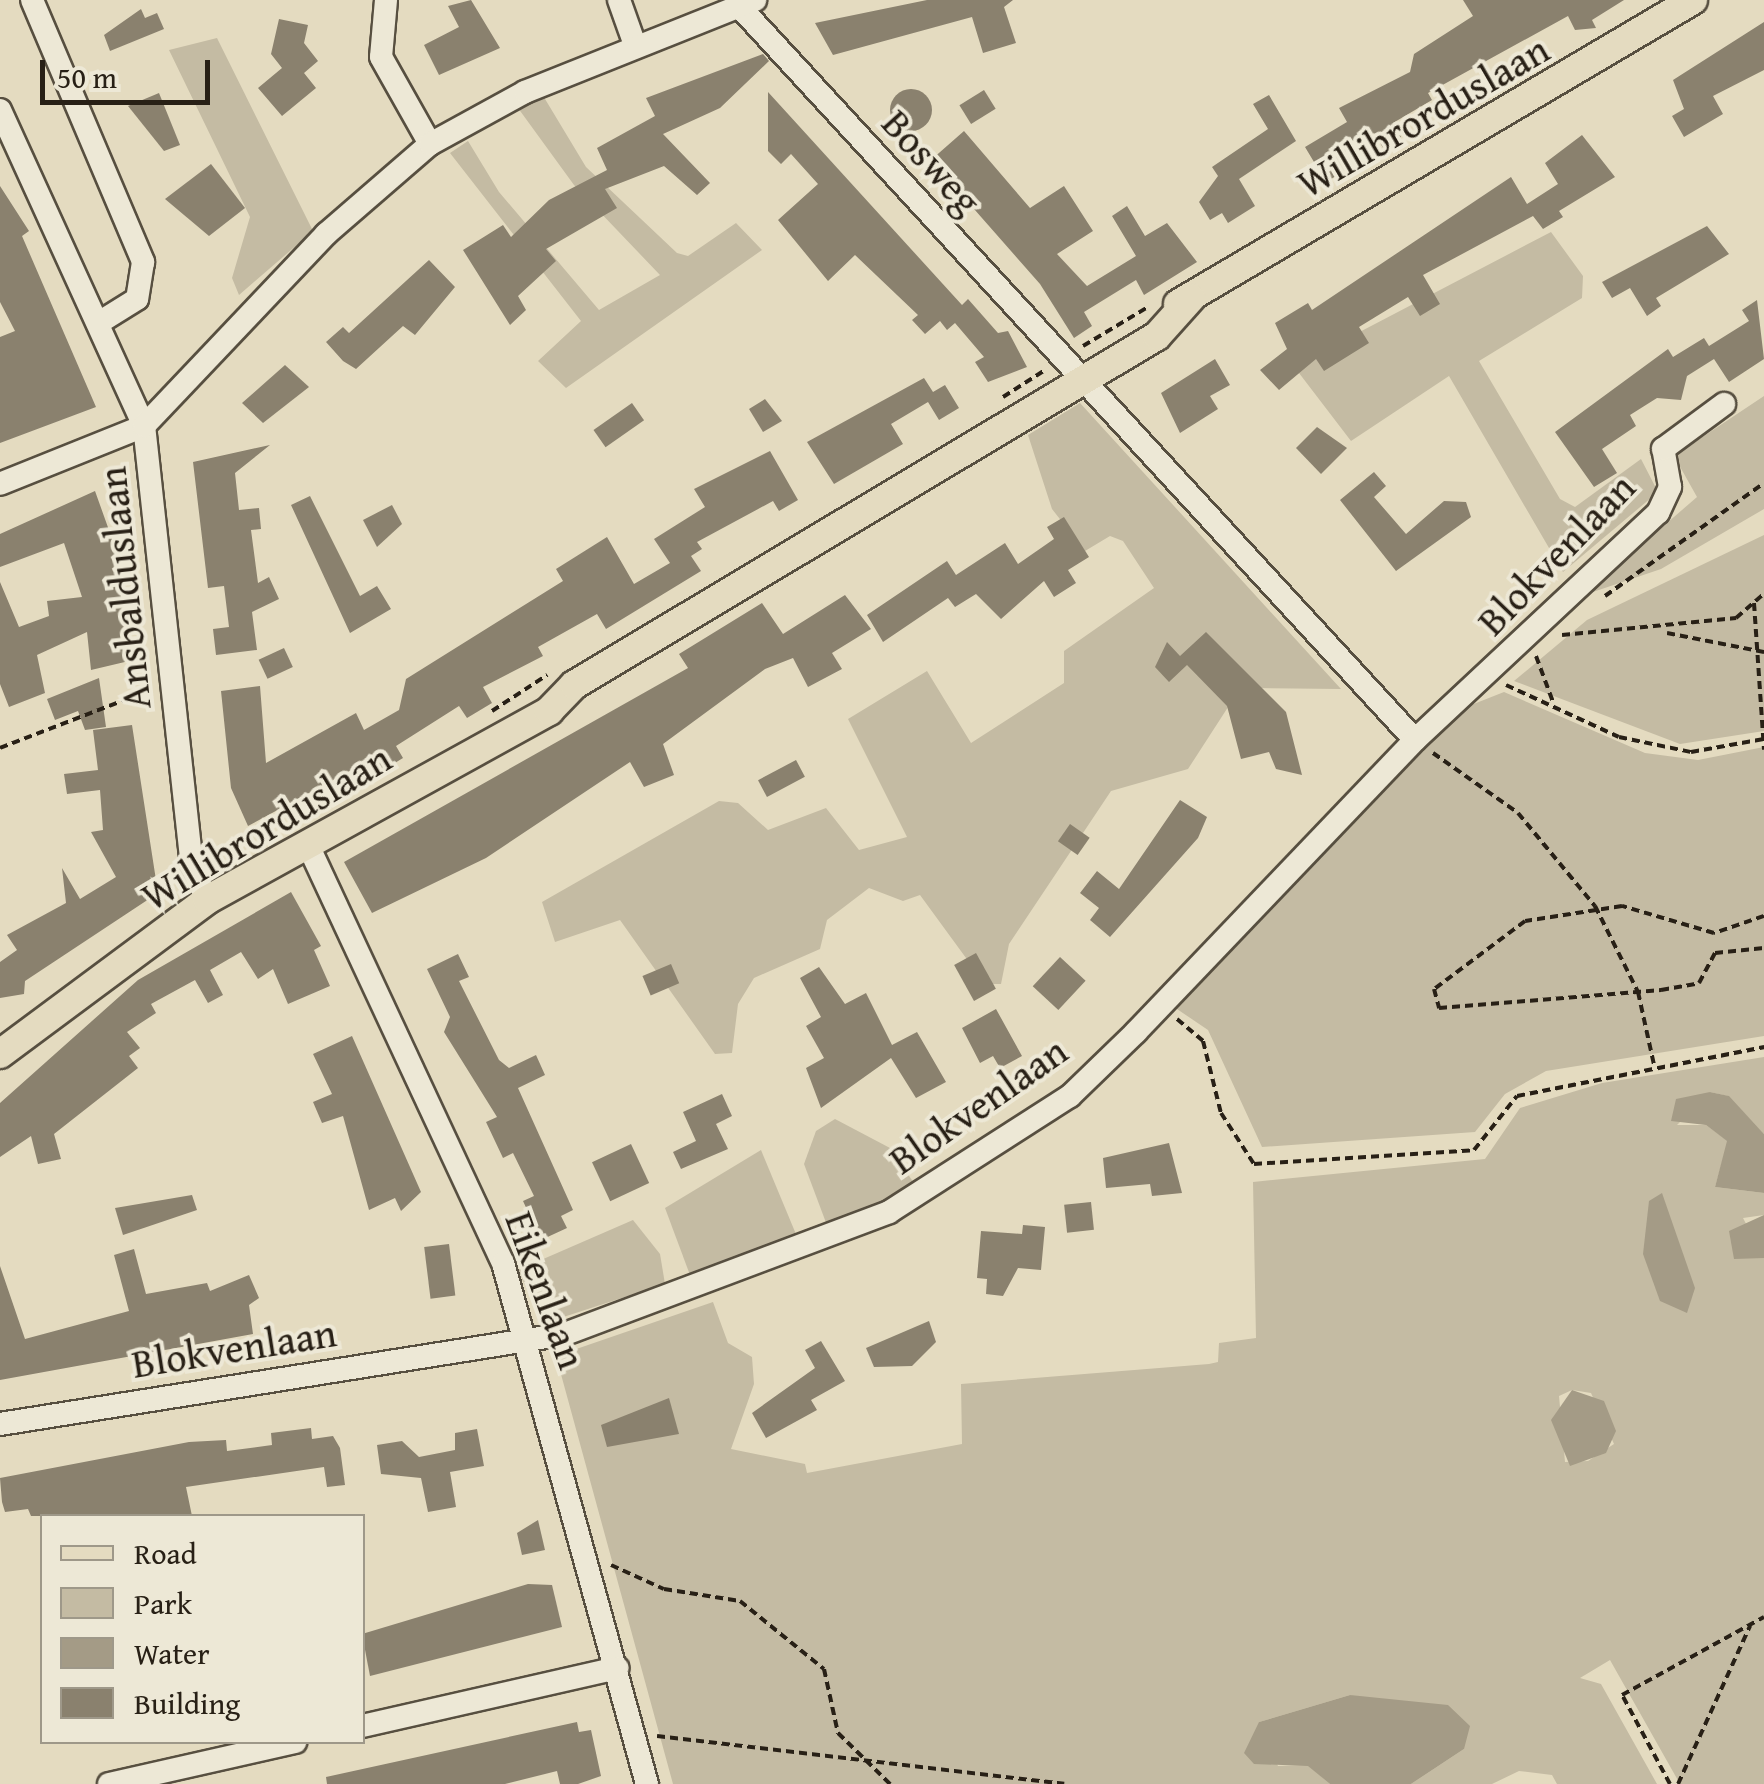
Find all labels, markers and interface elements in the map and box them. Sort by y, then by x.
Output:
street label: Willibrorduslaan [1289,25,1557,207]
scale bar [45,40,215,102]
text: 50 m [57,55,117,99]
street label: Bosweg [872,99,992,225]
street label: Blokvenlaan [1467,463,1645,645]
street label: Ansbalduslaan [87,464,161,712]
street label: Willibrorduslaan [133,734,399,920]
street label: Blokvenlaan [880,1026,1076,1184]
street label: Eikenlaan [495,1205,597,1375]
street label: Blokvenlaan [128,1308,340,1388]
legend [40,1514,365,1744]
text: Road [134,1531,197,1575]
text: Park [134,1581,192,1625]
text: Water [134,1631,210,1675]
text: Building [134,1681,240,1725]

